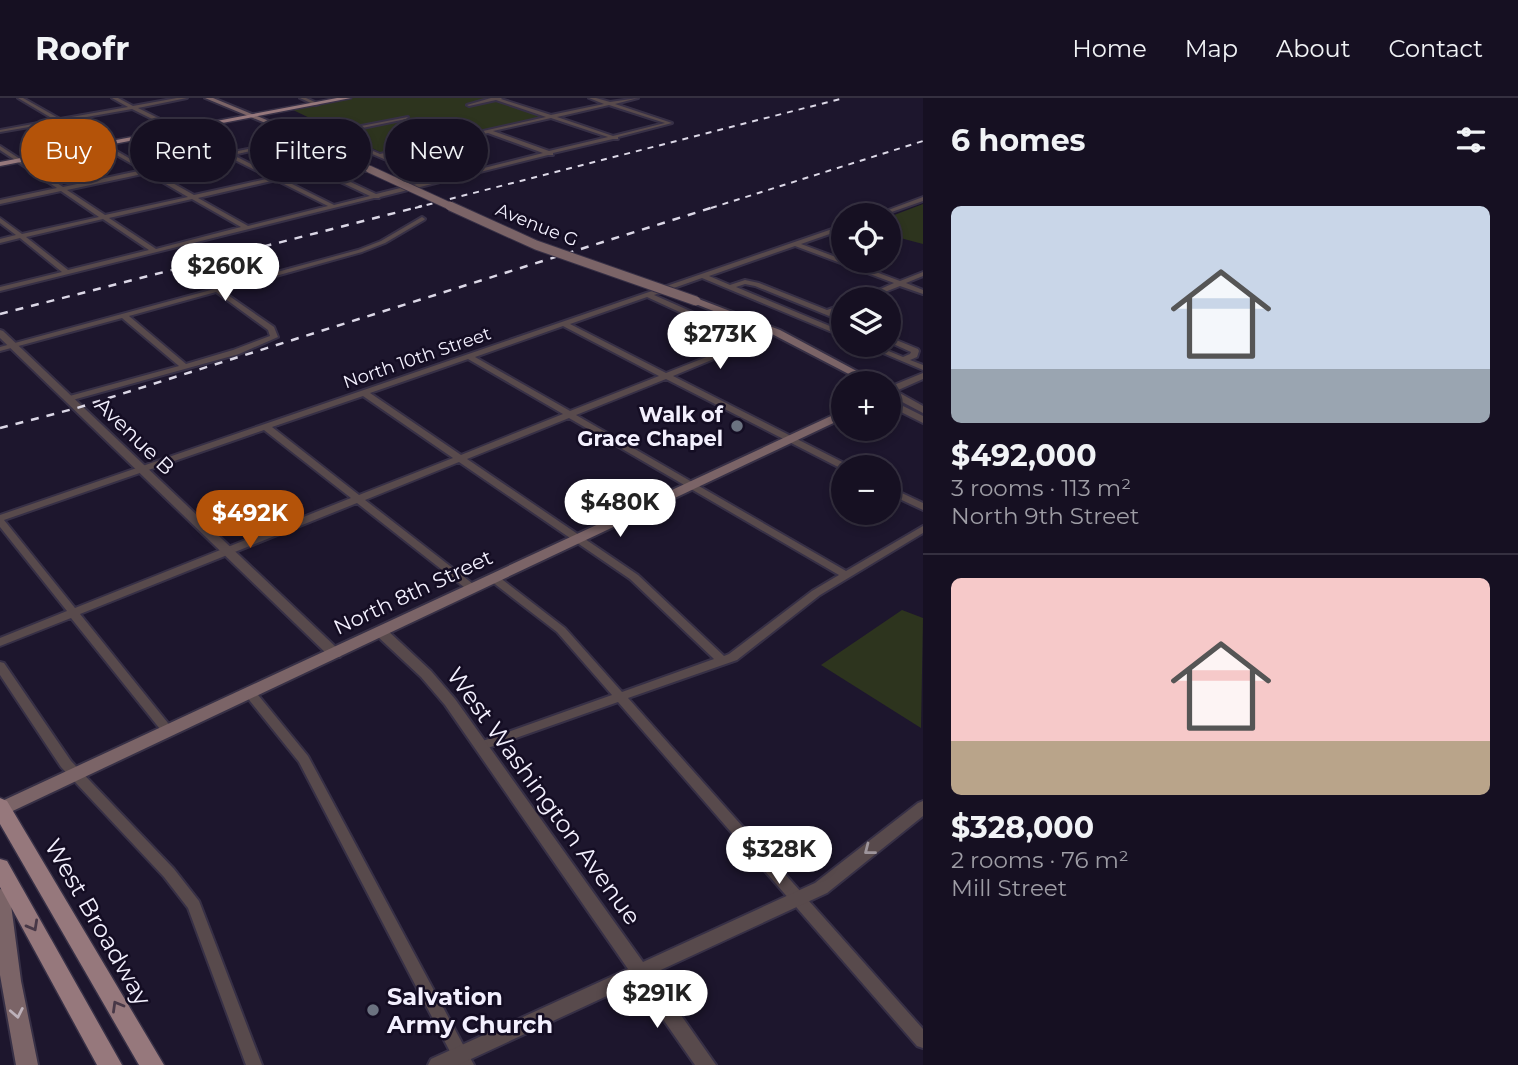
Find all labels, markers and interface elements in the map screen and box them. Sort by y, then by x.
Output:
text: Roofr [35,28,129,68]
text: Home [1072,34,1147,63]
text: Map [1185,34,1238,63]
text: About [1276,34,1350,63]
text: Contact [1388,34,1483,63]
chip: Buy [21,119,116,182]
chip: Rent [130,119,236,182]
chip: Filters [250,119,371,182]
chip: New [385,119,488,182]
icon: filters [1452,121,1490,159]
text: 6 homes [951,122,1086,159]
street label: Avenue G [493,199,581,251]
map controls [831,203,901,525]
button: locate [831,203,901,273]
pin: $260K [176,244,274,303]
icon: home [1158,251,1284,377]
text: $260K [187,252,263,280]
button: layers [831,287,901,357]
pin: $273K [671,312,769,371]
text: $273K [684,320,756,348]
street label: North 10th Street [340,322,494,394]
button: + [831,371,901,441]
street label: Avenue B [90,392,180,480]
place label: Walk of Grace Chapel [577,402,724,451]
marker: Walk of Grace Chapel [729,418,745,434]
text: $492,000 [951,437,1097,474]
button: − [831,455,901,525]
text: 3 rooms · 113 m² [951,474,1131,502]
pin: $480K [571,480,669,539]
text: $480K [581,488,659,516]
pin: $492K [201,490,299,550]
text: $492K [212,499,288,527]
text: North 9th Street [951,502,1139,530]
street label: North 8th Street [330,544,496,640]
icon: home [1158,623,1284,749]
street label: West Washington Avenue [441,661,647,931]
text: $328,000 [951,809,1094,846]
pin: $328K [730,826,828,886]
street label: West Broadway [39,833,157,1011]
text: $328K [742,835,816,863]
one-way arrow [865,841,877,854]
text: 2 rooms · 76 m² [951,846,1129,874]
text: Mill Street [951,874,1067,902]
one-way arrow [25,919,38,932]
pin: $291K [608,970,706,1030]
text: $291K [623,979,691,1007]
place label: Salvation Army Church [386,982,553,1039]
one-way arrow [112,1001,125,1013]
marker: Salvation Army Church [365,1002,381,1018]
one-way arrow [9,1007,24,1019]

